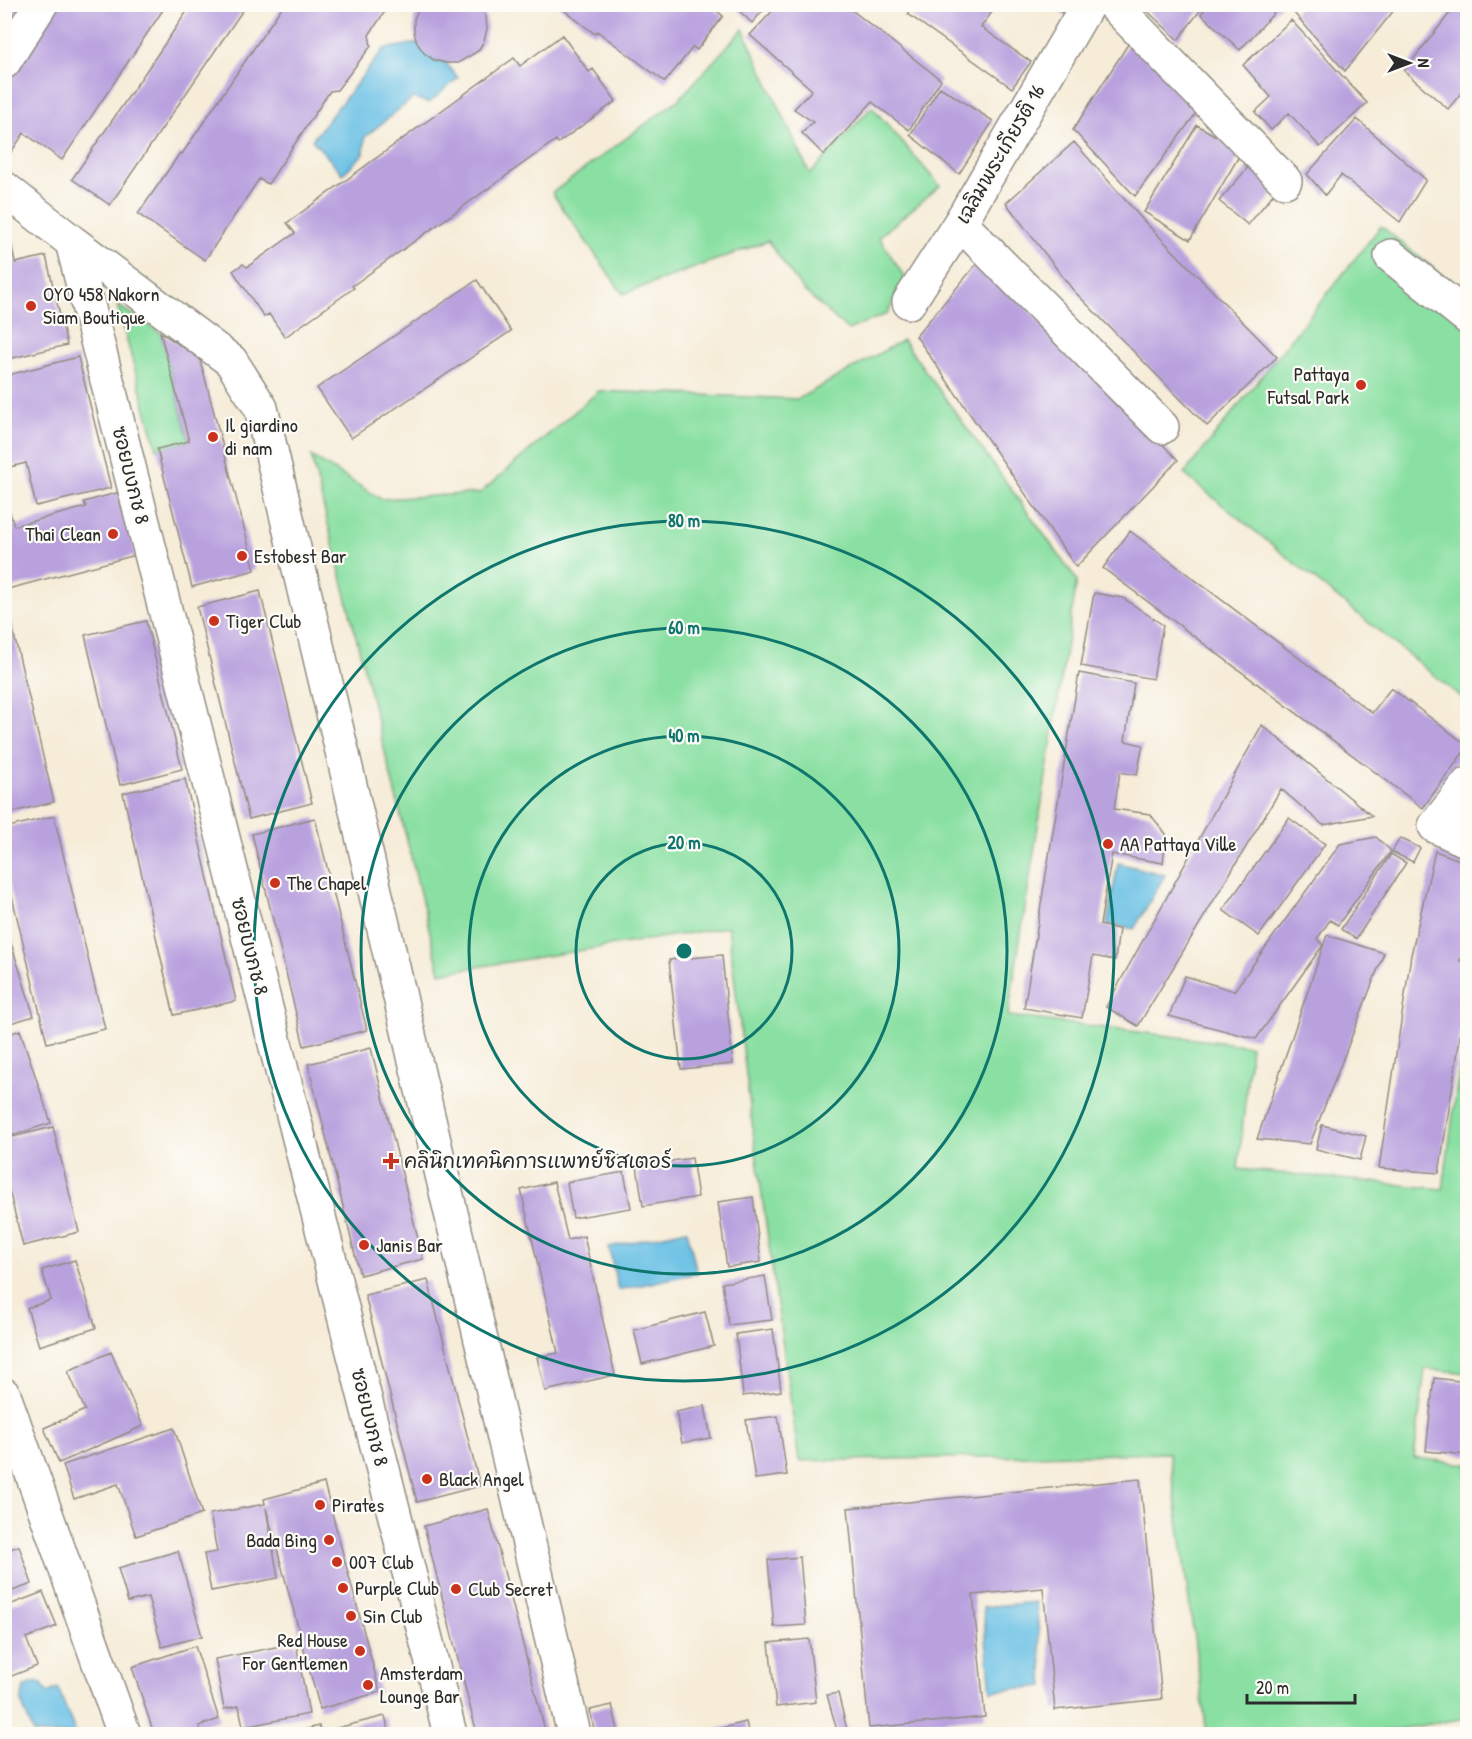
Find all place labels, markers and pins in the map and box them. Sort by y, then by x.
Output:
place label: OYO 458 Nakorn Siam Boutique [43,280,159,330]
marker: OYO 458 Nakorn Siam Boutique [24,299,38,313]
place label: Pattaya Futsal Park [1267,360,1349,410]
marker: Pattaya Futsal Park [1354,378,1368,392]
place label: Il giardino di nam [225,411,298,461]
marker: Il giardino di nam [206,430,220,444]
place label: Thai Clean [25,520,101,547]
marker: Thai Clean [106,527,120,541]
place label: Estobest Bar [254,542,347,569]
marker: Estobest Bar [235,549,249,563]
place label: Tiger Club [226,607,302,634]
marker: Tiger Club [207,614,221,628]
place label: AA Pattaya Ville [1120,830,1236,857]
marker: AA Pattaya Ville [1101,837,1115,851]
place label: The Chapel [287,869,367,896]
marker: The Chapel [268,876,282,890]
centre of rings [674,941,694,961]
place label: คลินิกเทคนิคการแพทย์ซิสเตอร์ [404,1147,672,1174]
marker: คลินิกเทคนิคการแพทย์ซิสเตอร์ [382,1152,400,1170]
place label: Janis Bar [376,1231,443,1258]
marker: Janis Bar [357,1238,371,1252]
place label: Black Angel [439,1465,525,1492]
marker: Black Angel [420,1472,434,1486]
place label: Pirates [332,1491,384,1518]
marker: Pirates [313,1498,327,1512]
place label: Bada Bing [246,1526,317,1553]
marker: Bada Bing [322,1533,336,1547]
place label: 007 Club [349,1548,414,1575]
marker: 007 Club [330,1555,344,1569]
place label: Purple Club [355,1574,439,1601]
place label: Club Secret [468,1575,554,1602]
marker: Purple Club [336,1581,350,1595]
marker: Club Secret [449,1582,463,1596]
place label: Sin Club [363,1602,423,1629]
marker: Sin Club [344,1609,358,1623]
place label: Red House For Gentlemen [242,1626,348,1676]
marker: Red House For Gentlemen [353,1644,367,1658]
place label: Amsterdam Lounge Bar [380,1659,463,1709]
marker: Amsterdam Lounge Bar [361,1678,375,1692]

